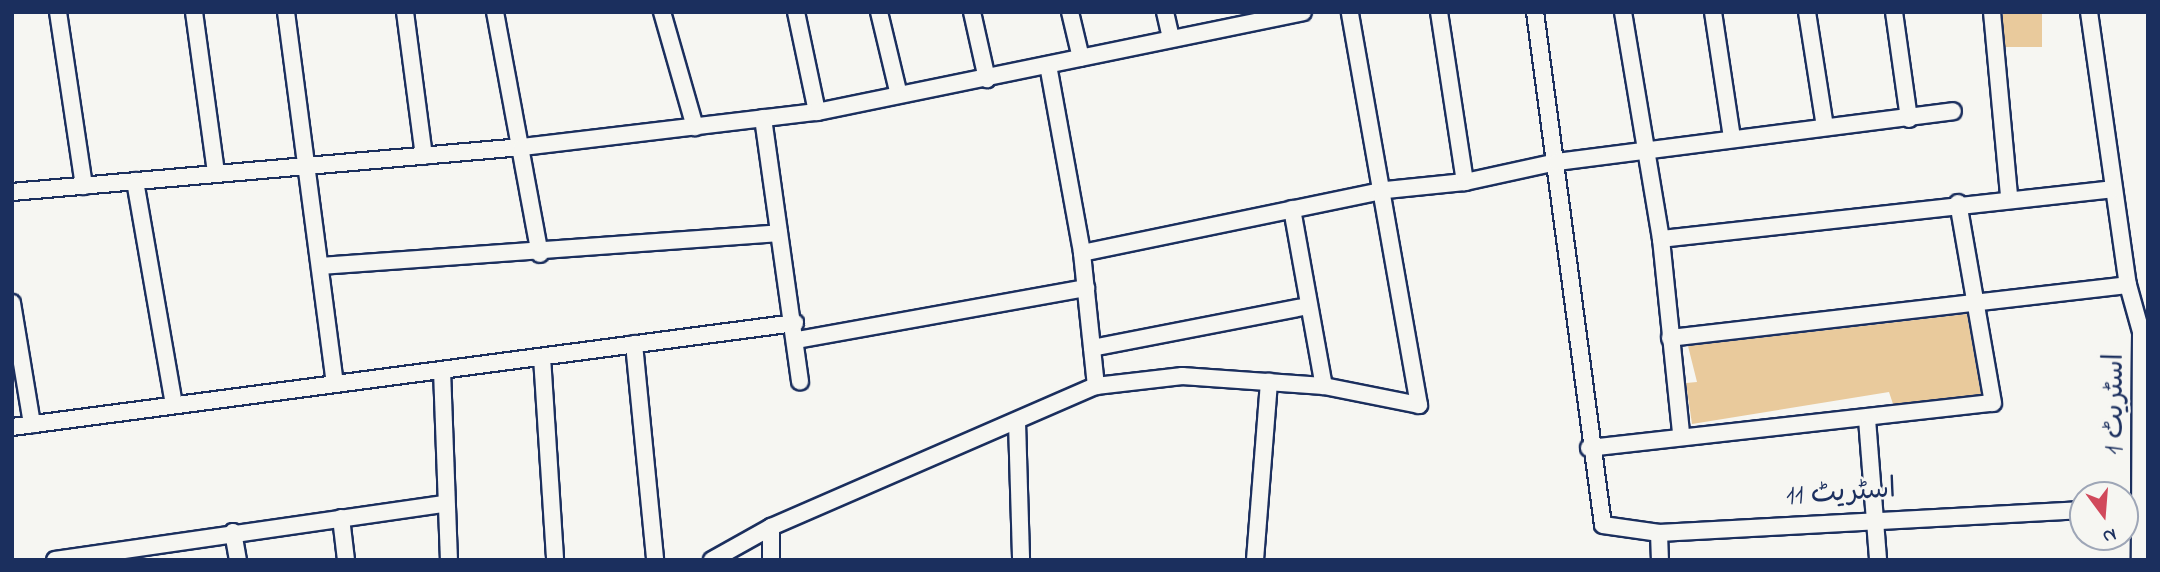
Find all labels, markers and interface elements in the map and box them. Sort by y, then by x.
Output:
street label: اسٹریٹ 1 [2099,353,2133,455]
street label: اسٹریٹ 11 [1785,473,1897,515]
north arrow [2069,481,2139,551]
text: N [2099,520,2119,549]

